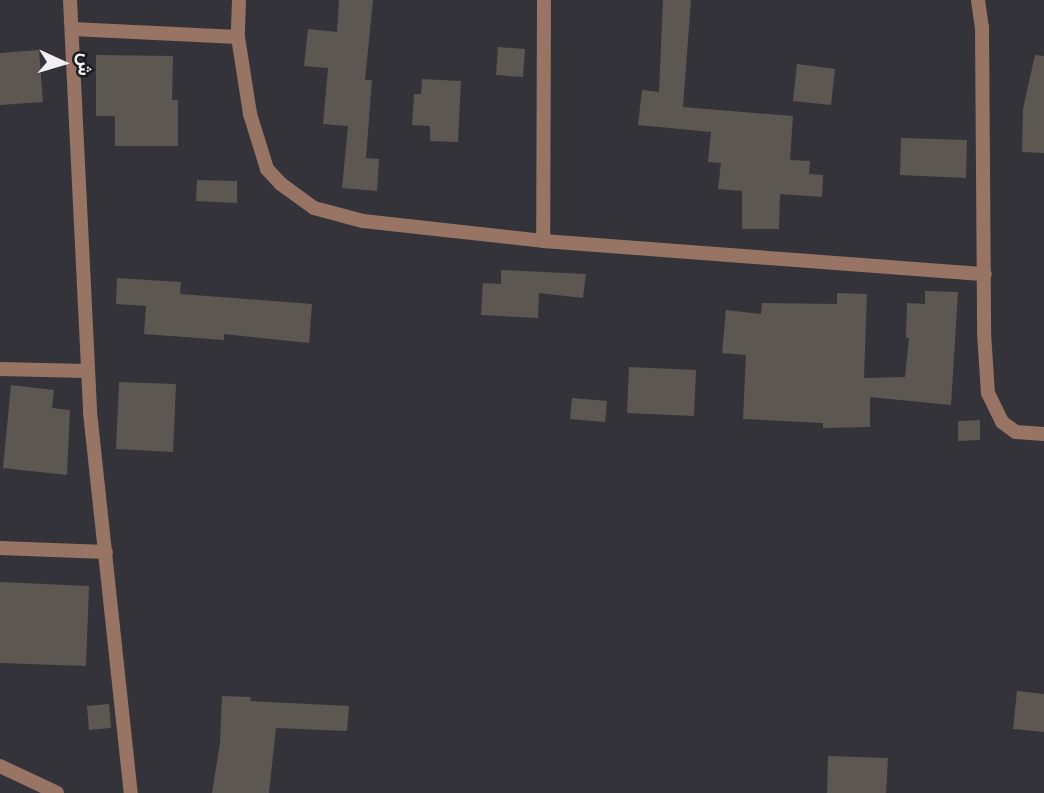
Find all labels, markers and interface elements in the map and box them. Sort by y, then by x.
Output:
north arrow [28,28,98,98]
text: ش [74,52,95,77]

